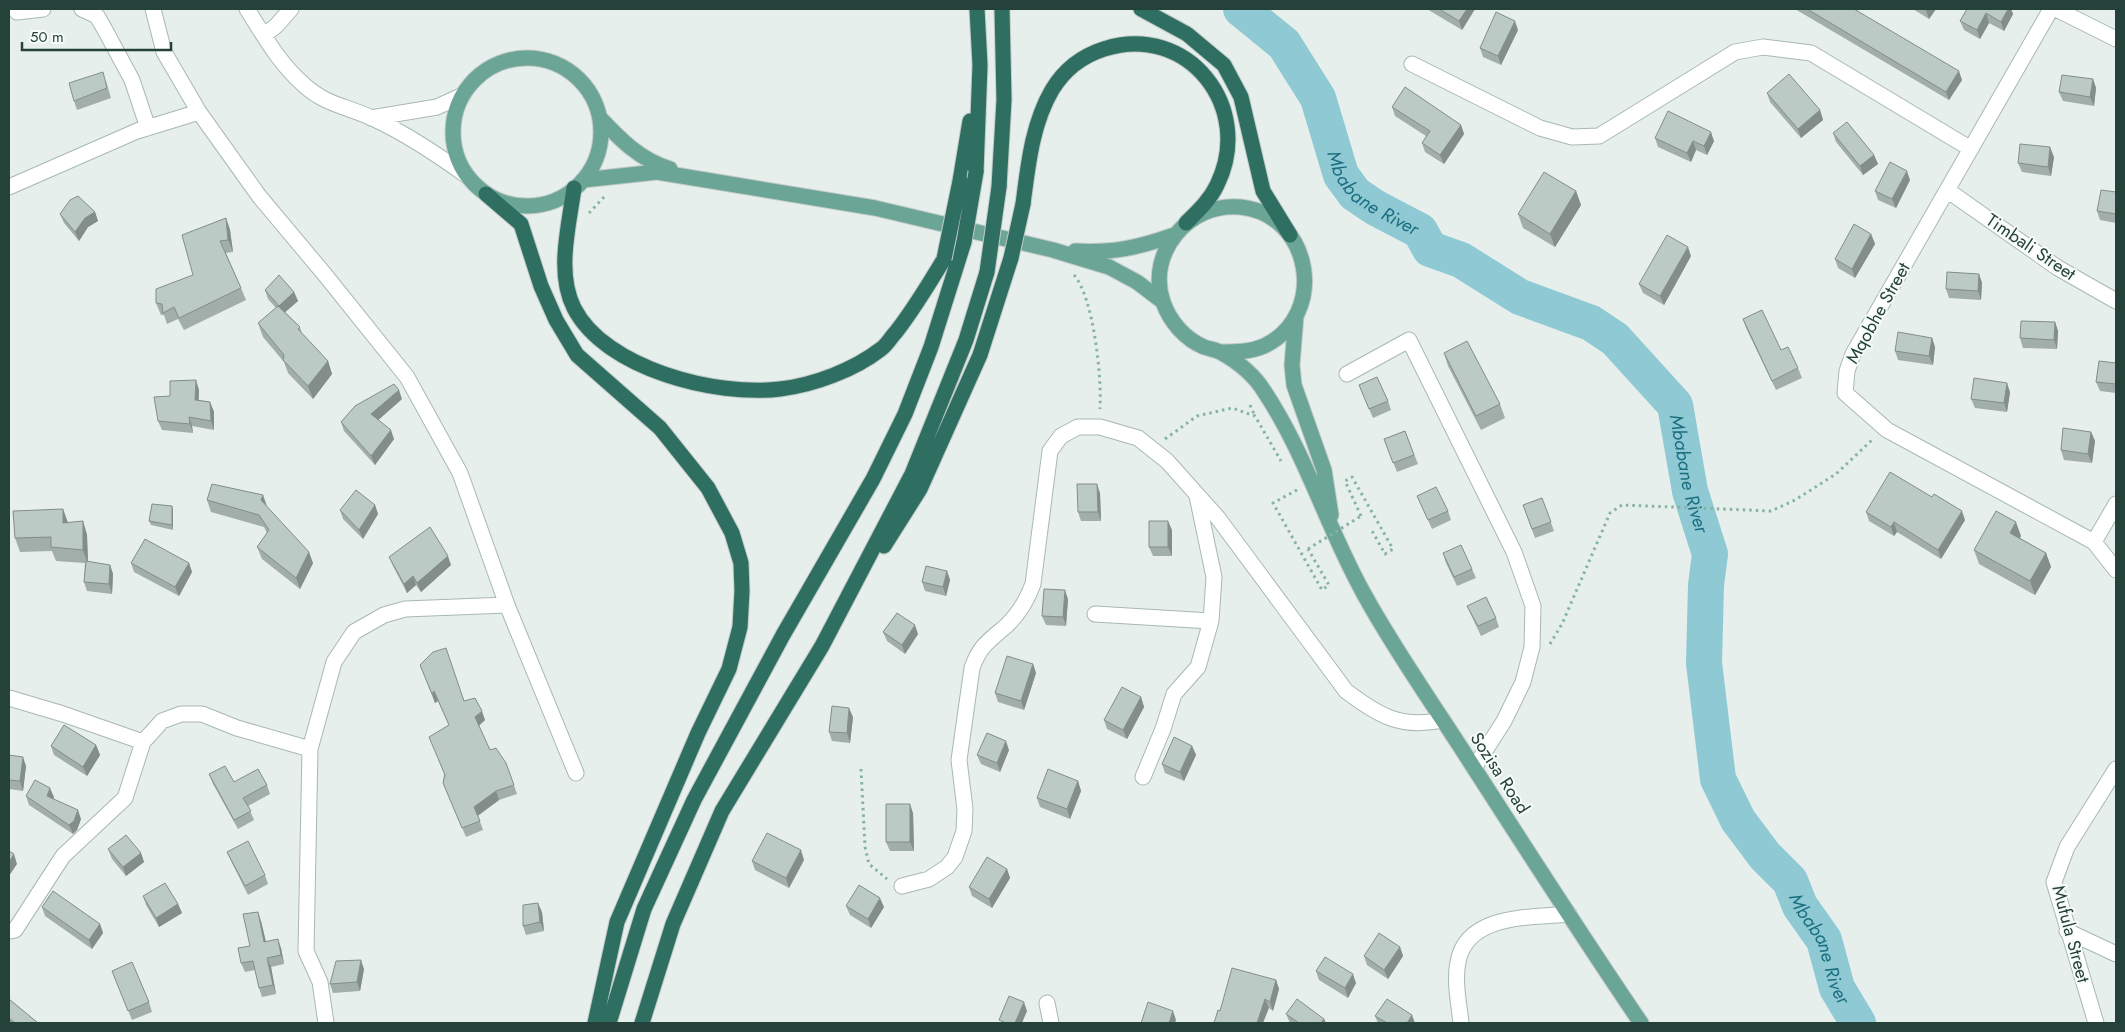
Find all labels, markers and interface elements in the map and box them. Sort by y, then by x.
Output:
scale bar [22,20,171,52]
text: 50 m [30,26,64,48]
water label: Mbabane River [1320,147,1425,243]
street label: Timbali Street [1981,207,2082,287]
street label: Mqobhe Street [1839,257,1917,368]
water label: Mbabane River [1663,412,1716,538]
street label: Sozisa Road [1464,727,1536,819]
street label: Mufula Street [2046,882,2097,986]
water label: Mbabane River [1782,889,1858,1011]

